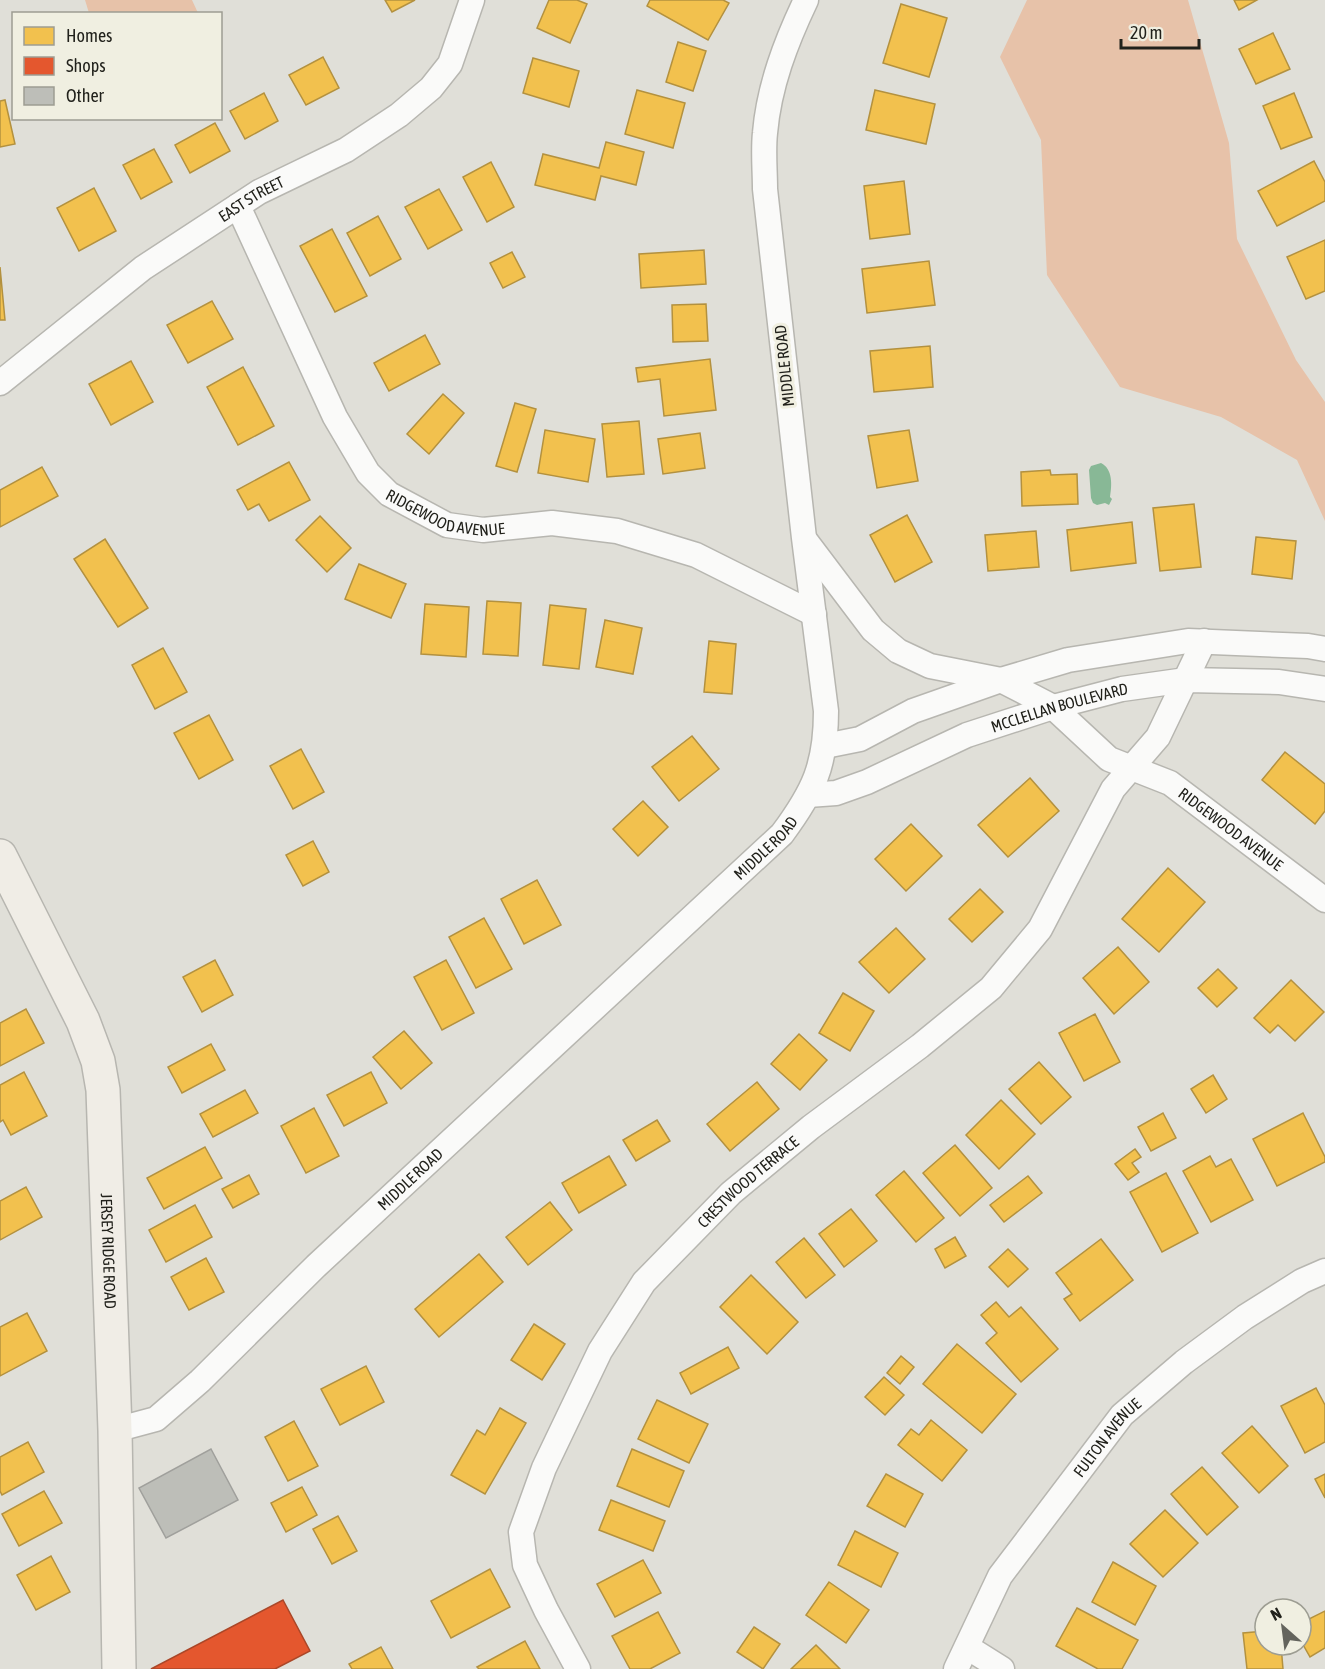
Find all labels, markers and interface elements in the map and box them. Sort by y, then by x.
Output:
legend [12,12,222,120]
scale bar [1121,12,1199,50]
text: 20 m [1130,22,1162,43]
text: Homes [66,25,112,46]
text: Shops [66,55,106,76]
text: Other [66,85,105,106]
street label: EAST STREET [215,172,287,225]
street label: MIDDLE ROAD [771,324,797,408]
street label: RIDGEWOOD AVENUE [383,485,506,539]
street label: MCCLELLAN BOULEVARD [989,679,1129,736]
street label: RIDGEWOOD AVENUE [1175,784,1287,874]
street label: MIDDLE ROAD [730,813,801,883]
street label: CRESTWOOD TERRACE [693,1132,802,1231]
street label: MIDDLE ROAD [374,1144,446,1213]
street label: JERSEY RIDGE ROAD [98,1193,120,1309]
street label: FULTON AVENUE [1069,1394,1144,1480]
north arrow [1253,1597,1313,1657]
text: N [1268,1604,1284,1624]

